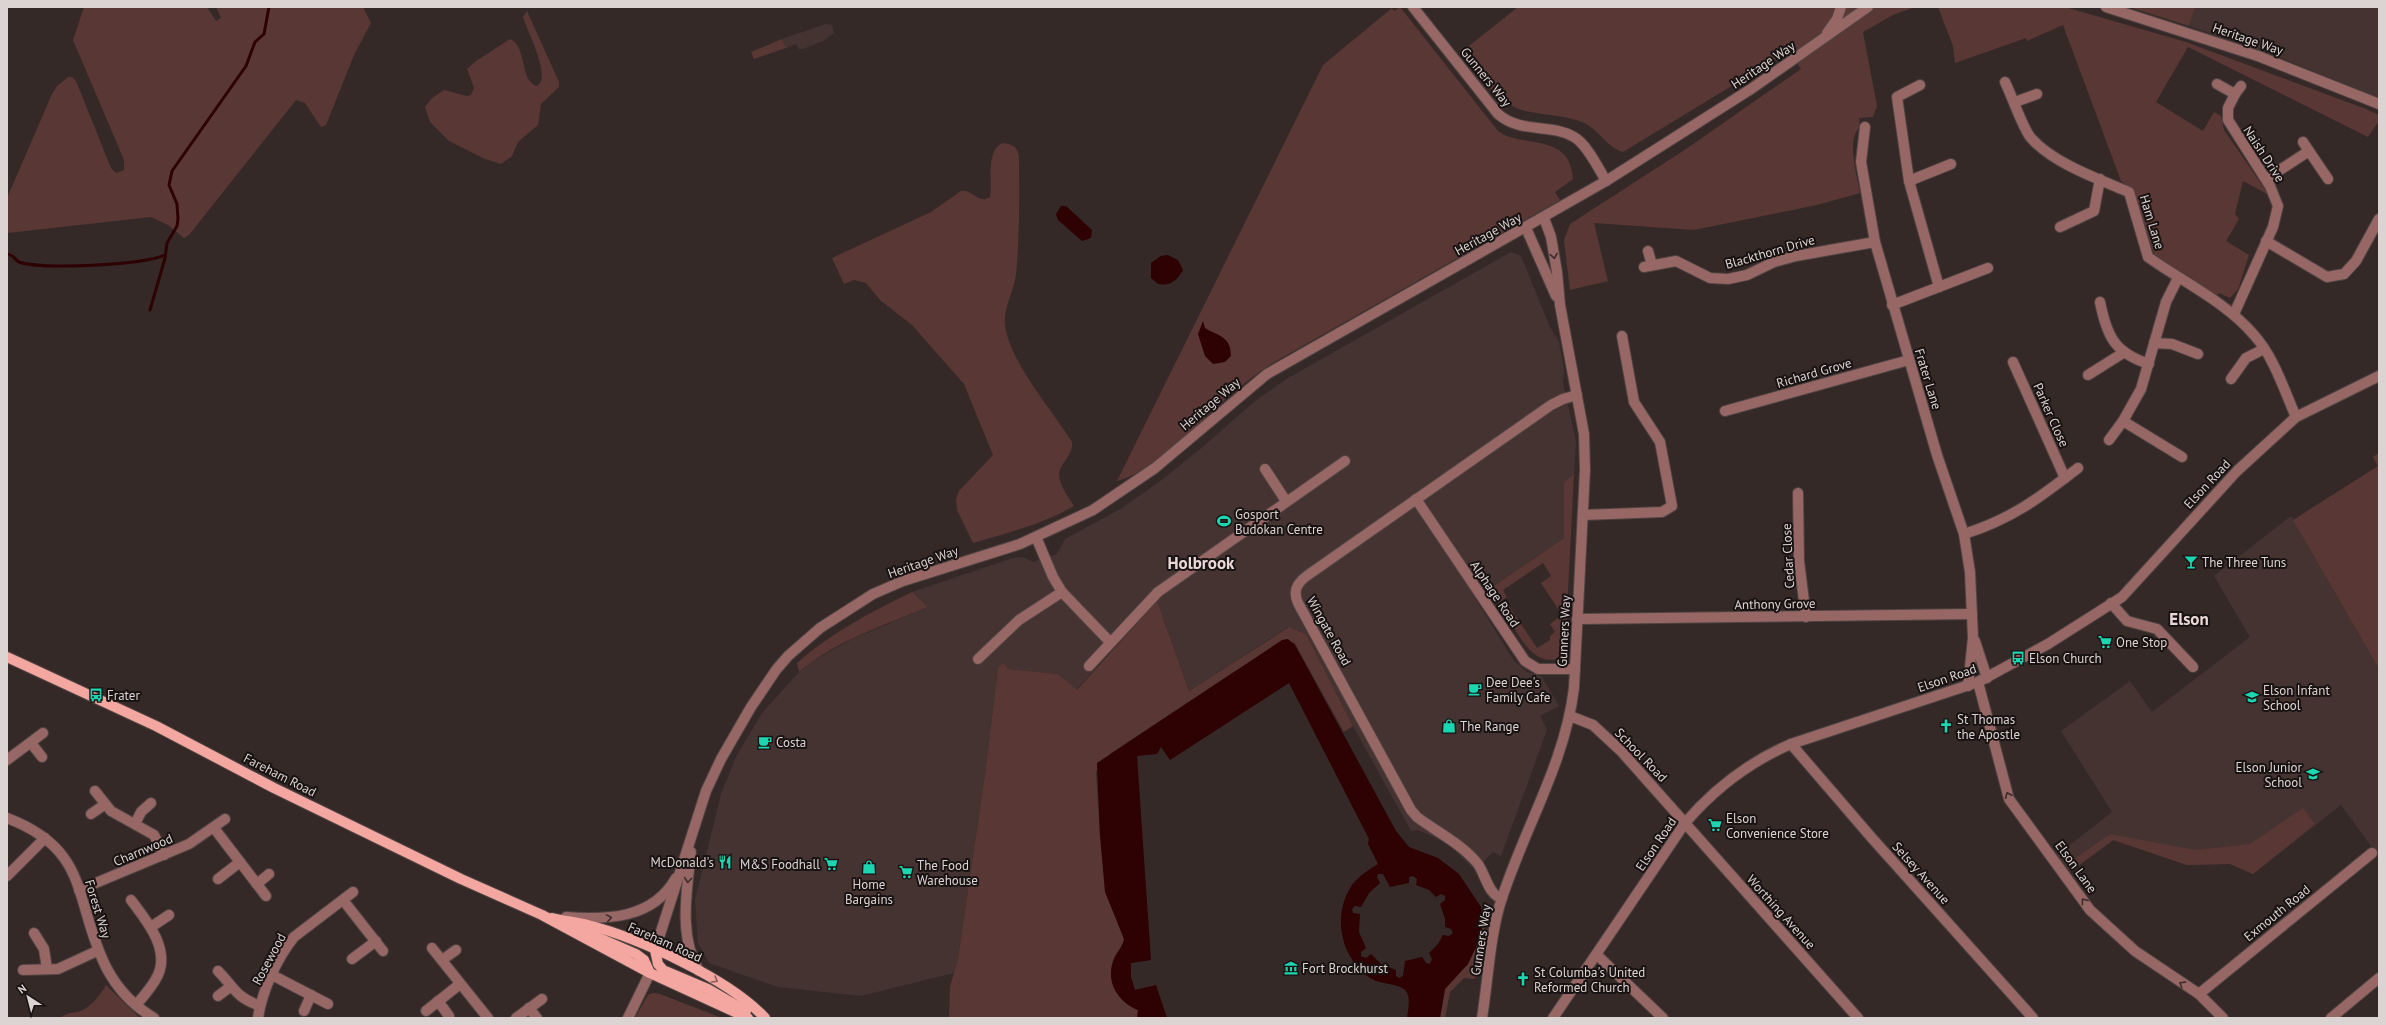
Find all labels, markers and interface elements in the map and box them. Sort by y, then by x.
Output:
street label: Heritage Way [2210,19,2286,59]
street label: Heritage Way [1728,37,1798,93]
street label: Gunners Way [1457,44,1515,110]
street label: Naish Drive [2239,123,2289,185]
street label: Ham Lane [2136,193,2168,251]
street label: Heritage Way [1452,209,1524,259]
street label: Blackthorn Drive [1723,231,1817,273]
one-way arrow [1549,252,1558,259]
street label: Frater Lane [1911,346,1945,412]
street label: Richard Grove [1774,354,1854,392]
street label: Heritage Way [1176,374,1244,434]
street label: Parker Close [2029,380,2073,450]
street label: Elson Road [2180,456,2234,512]
place label: Gosport Budokan Centre [1235,506,1323,538]
sports icon: Gosport Budokan Centre [1216,513,1232,529]
street label: Cedar Close [1778,523,1798,589]
street label: Heritage Way [885,542,961,582]
district label: Holbrook [1168,552,1235,574]
bar icon: The Three Tuns [2183,554,2199,570]
place label: The Three Tuns [2202,554,2286,571]
street label: Alphage Road [1467,558,1523,630]
street label: Wingate Road [1303,593,1355,669]
street label: Gunners Way [1554,595,1574,667]
street label: Anthony Grove [1734,595,1816,613]
district label: Elson [2169,608,2209,630]
supermarket icon: One Stop [2097,634,2113,650]
place label: One Stop [2116,634,2167,651]
bus stop icon: Elson Church [2010,650,2026,666]
place label: Elson Church [2029,650,2102,667]
street label: Elson Road [1915,660,1979,696]
place label: Dee Dee's Family Cafe [1486,674,1550,706]
cafe icon: Dee Dee's Family Cafe [1467,681,1483,697]
place label: Elson Infant School [2263,682,2330,714]
bus stop icon: Frater [88,687,104,703]
place label: Frater [107,687,140,704]
school or university icon: Elson Infant School [2244,689,2260,705]
place label: St Thomas the Apostle [1957,711,2020,743]
shop icon: The Range [1441,718,1457,734]
place label: The Range [1460,718,1519,735]
church icon: St Thomas the Apostle [1938,718,1954,734]
street label: School Road [1611,724,1671,786]
cafe icon: Costa [757,734,773,750]
place label: Costa [776,734,806,751]
street label: Fareham Road [241,749,319,801]
place label: Elson Junior School [2235,759,2303,791]
school or university icon: Elson Junior School [2305,766,2321,782]
one-way arrow [2005,792,2013,799]
place label: Elson Convenience Store [1726,810,1829,842]
street label: Elson Road [1632,814,1680,874]
supermarket icon: Elson Convenience Store [1707,817,1723,833]
street label: Charnwood [111,830,175,870]
street label: Selsey Avenue [1888,838,1954,908]
street label: Elson Lane [2051,838,2101,896]
place label: McDonald's [651,854,714,871]
restaurant icon: McDonald's [717,854,733,870]
place label: M&S Foodhall [740,856,820,873]
supermarket icon: M&S Foodhall [823,856,839,872]
place label: The Food Warehouse [917,857,978,889]
shop icon: Home Bargains [861,859,877,875]
supermarket icon: The Food Warehouse [898,864,914,880]
street label: Worthing Avenue [1743,871,1819,953]
place label: Home Bargains [845,876,893,908]
one-way arrow [684,877,693,884]
street label: Forest Way [81,878,115,940]
street label: Exmouth Road [2240,881,2314,945]
one-way arrow [2082,898,2089,905]
street label: Gunners Way [1467,903,1495,977]
one-way arrow [606,914,612,923]
street label: Fareham Road [625,918,705,966]
street label: Rosewood [248,930,290,988]
museum icon: Fort Brockhurst [1283,960,1299,976]
place label: Fort Brockhurst [1302,960,1388,977]
place label: St Columba's United Reformed Church [1534,964,1645,996]
church icon: St Columba's United Reformed Church [1515,971,1531,987]
one-way arrow [711,976,719,983]
north arrow [8,977,48,1017]
text: N [15,981,29,997]
one-way arrow [2180,982,2187,989]

